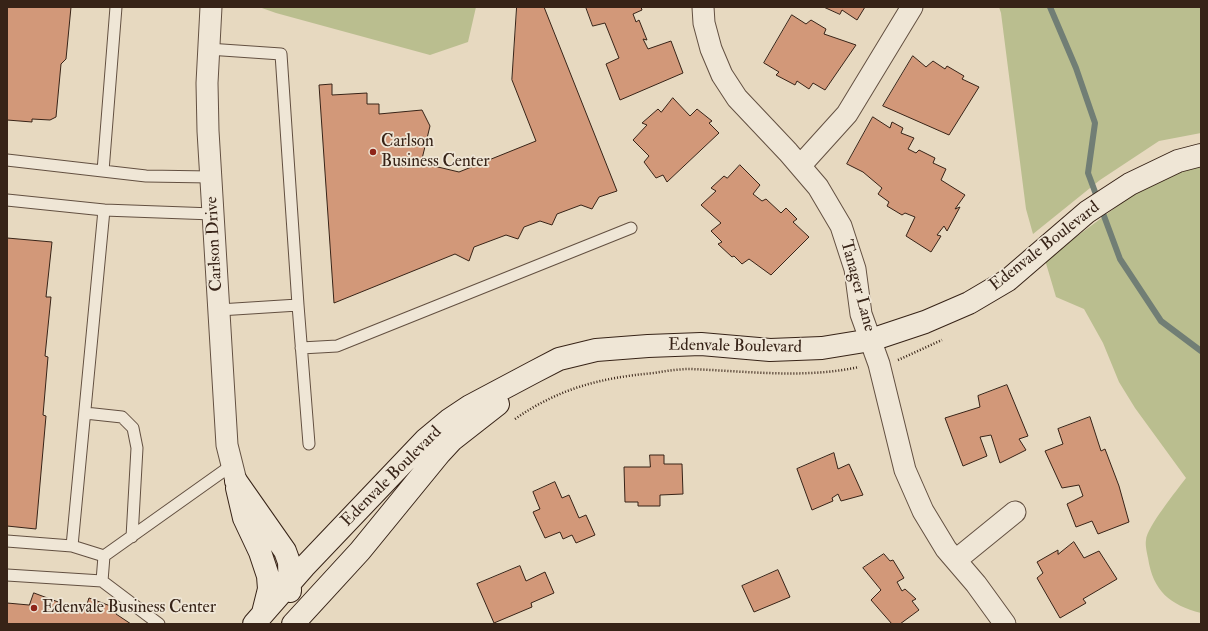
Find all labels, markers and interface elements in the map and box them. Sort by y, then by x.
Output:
place label: Carlson Business Center [381,132,490,172]
marker: Carlson Business Center [368,147,378,157]
street label: Carlson Drive [202,196,228,292]
street label: Edenvale Boulevard [986,198,1104,296]
street label: Tanager Lane [835,238,879,334]
street label: Edenvale Boulevard [668,336,802,358]
street label: Edenvale Boulevard [337,422,447,532]
place label: Edenvale Business Center [42,598,216,618]
marker: Edenvale Business Center [29,603,39,613]

